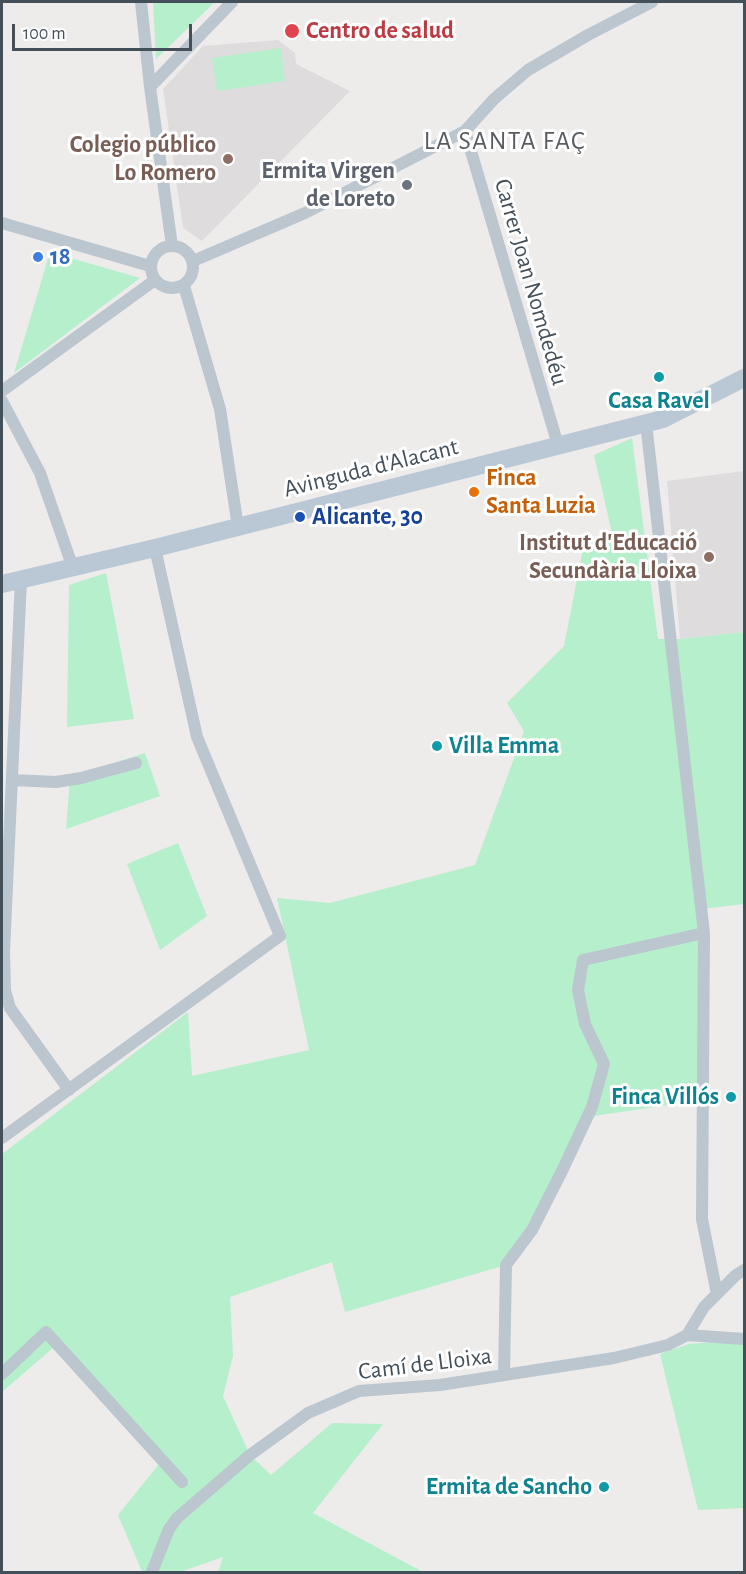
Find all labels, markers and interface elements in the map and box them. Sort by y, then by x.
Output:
scale bar [15,12,195,50]
place label: Centro de salud [306,17,454,45]
marker: Centro de salud [283,22,301,40]
text: 100 m [23,25,66,43]
district label: LA SANTA FAÇ [424,125,586,157]
place label: Colegio público Lo Romero [70,131,216,187]
marker: Colegio público Lo Romero [221,152,235,166]
place label: Ermita Virgen de Loreto [261,157,395,213]
street label: Carrer Joan Nomdedéu [488,175,574,389]
marker: Ermita Virgen de Loreto [400,178,414,192]
place label: 18 [50,243,70,271]
marker: 18 [31,250,45,264]
marker: Casa Ravel [652,370,666,384]
place label: Casa Ravel [608,387,710,415]
street label: Avinguda d'Alacant [281,432,461,504]
place label: Finca Santa Luzia [486,464,596,520]
marker: Finca Santa Luzia [467,485,481,499]
place label: Alicante, 30 [312,503,423,531]
marker: Alicante, 30 [293,510,307,524]
place label: Institut d'Educació Secundària Lloixa [519,529,697,585]
marker: Institut d'Educació Secundària Lloixa [702,550,716,564]
place label: Villa Emma [449,732,559,760]
marker: Villa Emma [430,739,444,753]
place label: Finca Villós [611,1083,719,1111]
marker: Finca Villós [724,1090,738,1104]
street label: Camí de Lloixa [357,1342,493,1386]
place label: Ermita de Sancho [426,1473,592,1501]
marker: Ermita de Sancho [597,1480,611,1494]

